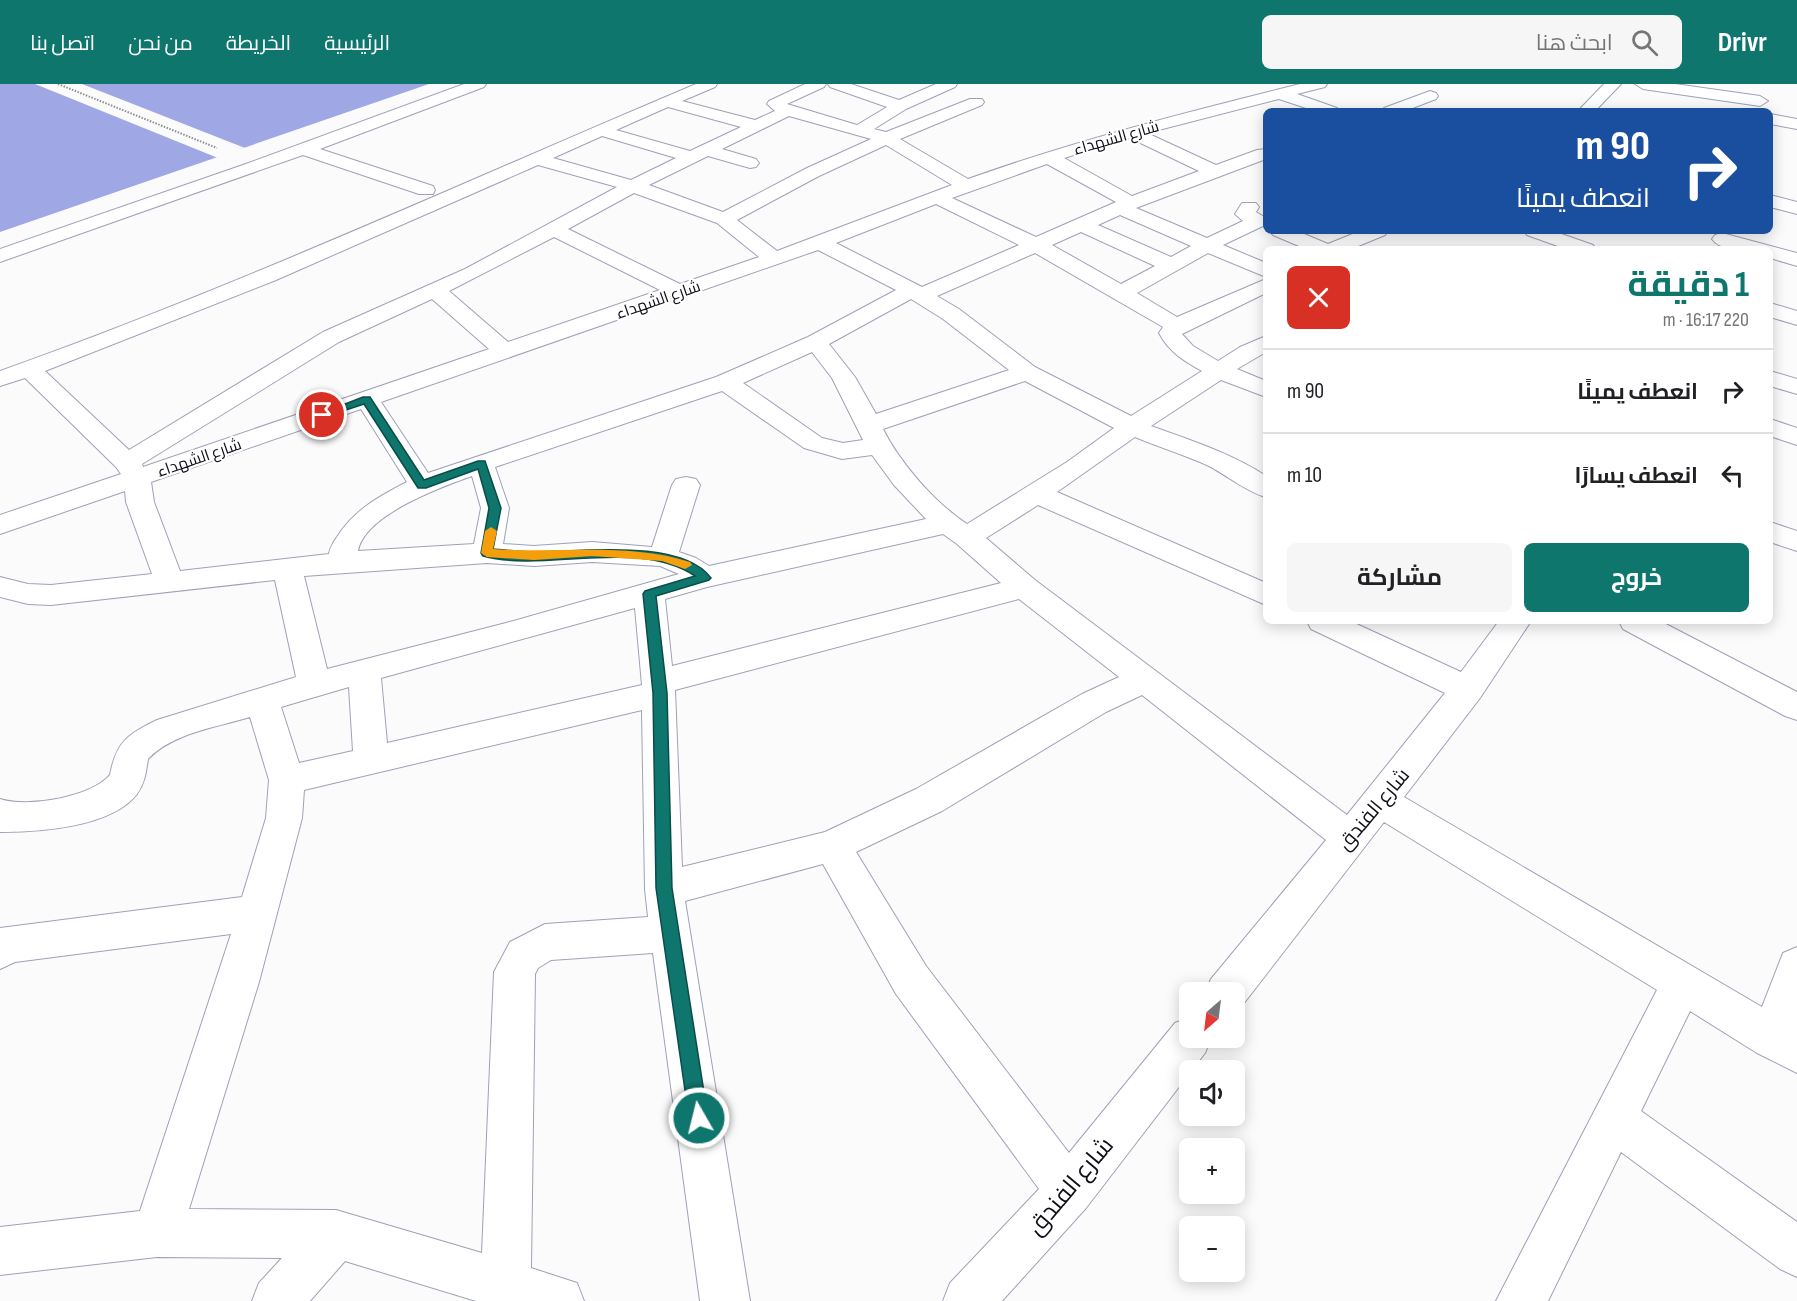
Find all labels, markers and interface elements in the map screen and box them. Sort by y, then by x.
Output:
search box [1262,15,1682,69]
icon: search [1628,26,1661,59]
text: Drivr [1718,26,1767,59]
text: ابحث هنا [1536,30,1613,57]
text: اتصل بنا [30,31,95,56]
text: من نحن [128,31,193,56]
text: الخريطة [226,31,291,56]
text: الرئيسية [324,31,390,56]
street label: شارع الشهداء [1071,117,1162,161]
text: 90 m [1576,121,1650,172]
icon: right [1671,132,1749,210]
text: انعطف يمينًا [1516,183,1650,215]
text: 1 دقيقة [1627,264,1749,307]
button: close [1287,266,1350,329]
street label: شارع الشهداء [614,277,704,325]
text: 220 m · 16:17 [1663,308,1749,332]
icon: right [1716,375,1749,408]
text: 90 m [1287,378,1324,405]
text: انعطف يمينًا [1577,379,1698,406]
pin [296,389,347,440]
icon: arrive [305,398,338,431]
street label: شارع الشهداء [155,435,245,483]
icon: left [1716,459,1749,492]
text: 10 m [1287,462,1322,489]
text: انعطف يسارًا [1575,463,1698,490]
button: مشاركة [1287,543,1512,612]
button: خروج [1524,543,1749,612]
street label: شارع الفندق [1333,764,1416,856]
north arrow [1179,982,1245,1048]
map controls [1179,982,1245,1282]
button: sound [1179,1060,1245,1126]
position arrow [667,1086,731,1150]
street label: شارع الفندق [1021,1131,1121,1242]
button: + [1179,1138,1245,1204]
button: − [1179,1216,1245,1282]

